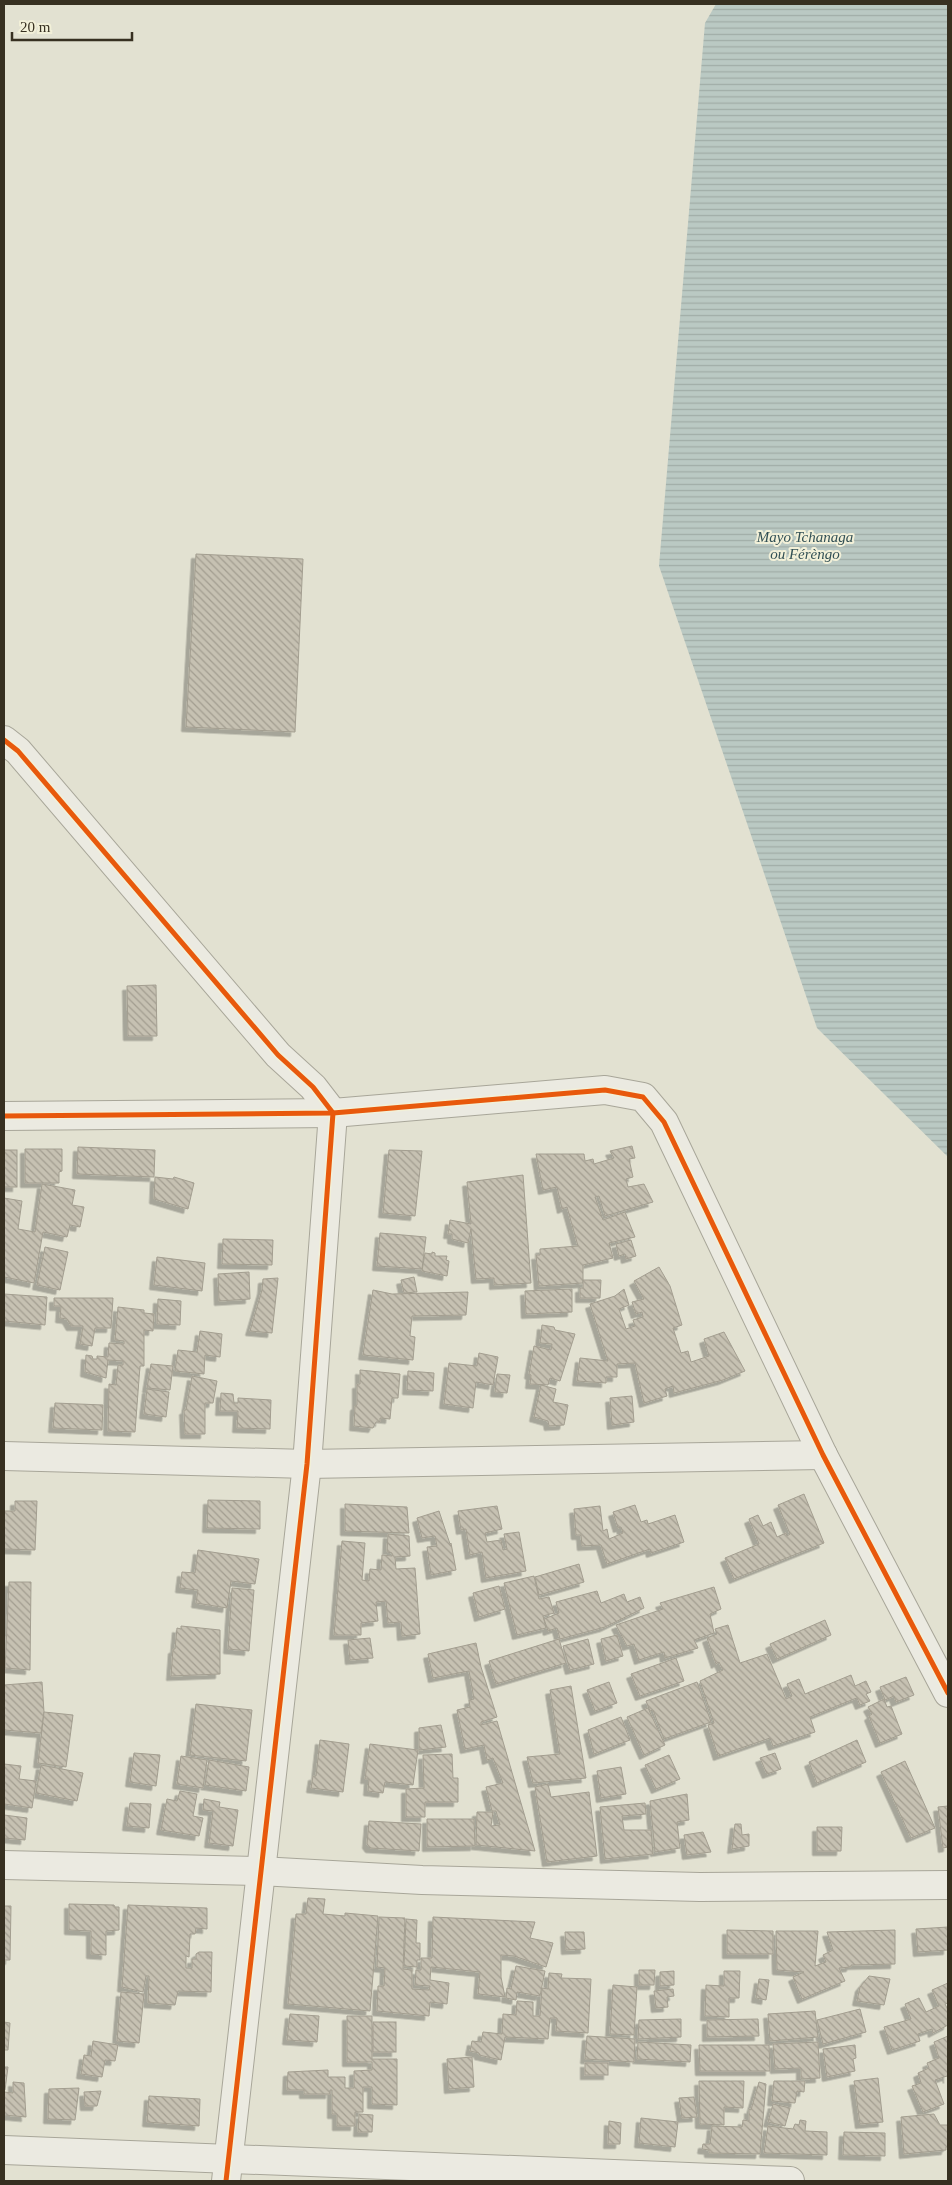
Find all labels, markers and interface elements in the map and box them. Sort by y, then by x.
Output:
scale bar [12,10,132,42]
text: 20 m [20,19,51,35]
water label: Mayo Tchanaga ou Férèngo [756,529,853,562]

